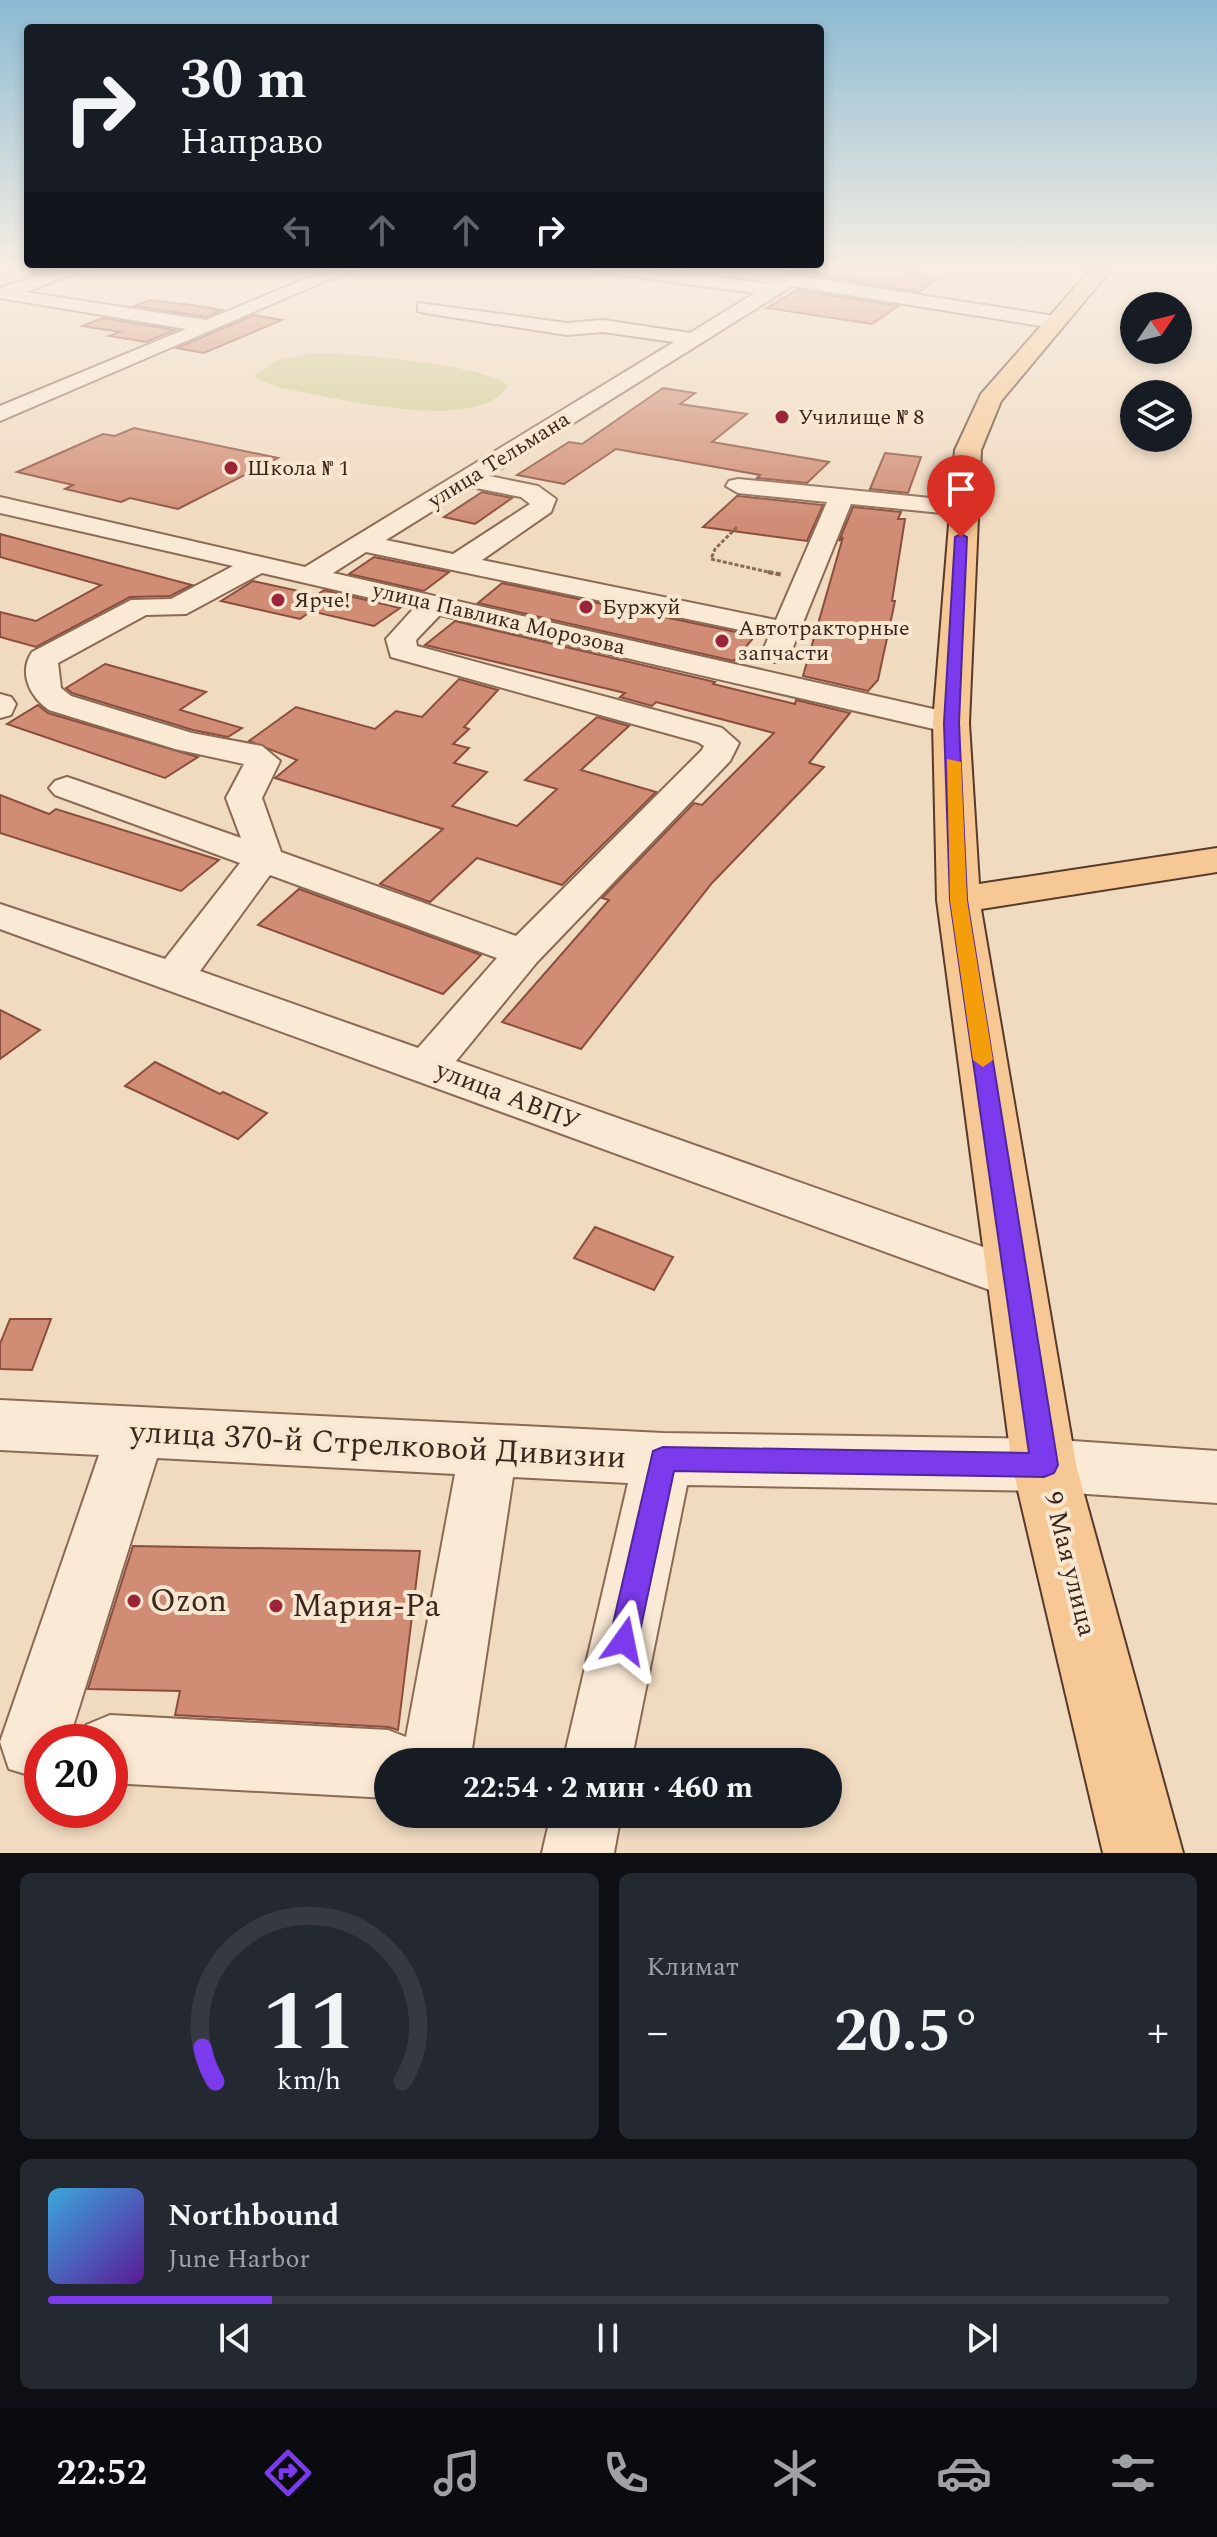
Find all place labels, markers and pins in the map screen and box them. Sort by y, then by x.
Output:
place label: Училище № 8 [798,401,924,434]
marker: Училище № 8 [773,408,791,426]
place label: Школа № 1 [247,452,350,485]
pin [927,455,995,537]
marker: Школа № 1 [222,459,240,477]
place label: Ярче! [294,584,350,617]
marker: Ярче! [269,591,287,609]
place label: Буржуй [602,591,680,624]
marker: Буржуй [577,598,595,616]
place label: Автотракторные запчасти [738,612,910,670]
marker: Автотракторные запчасти [713,632,731,650]
place label: Ozon [150,1577,227,1626]
place label: Мария-Ра [292,1582,441,1631]
marker: Ozon [125,1592,143,1610]
marker: Мария-Ра [267,1597,285,1615]

